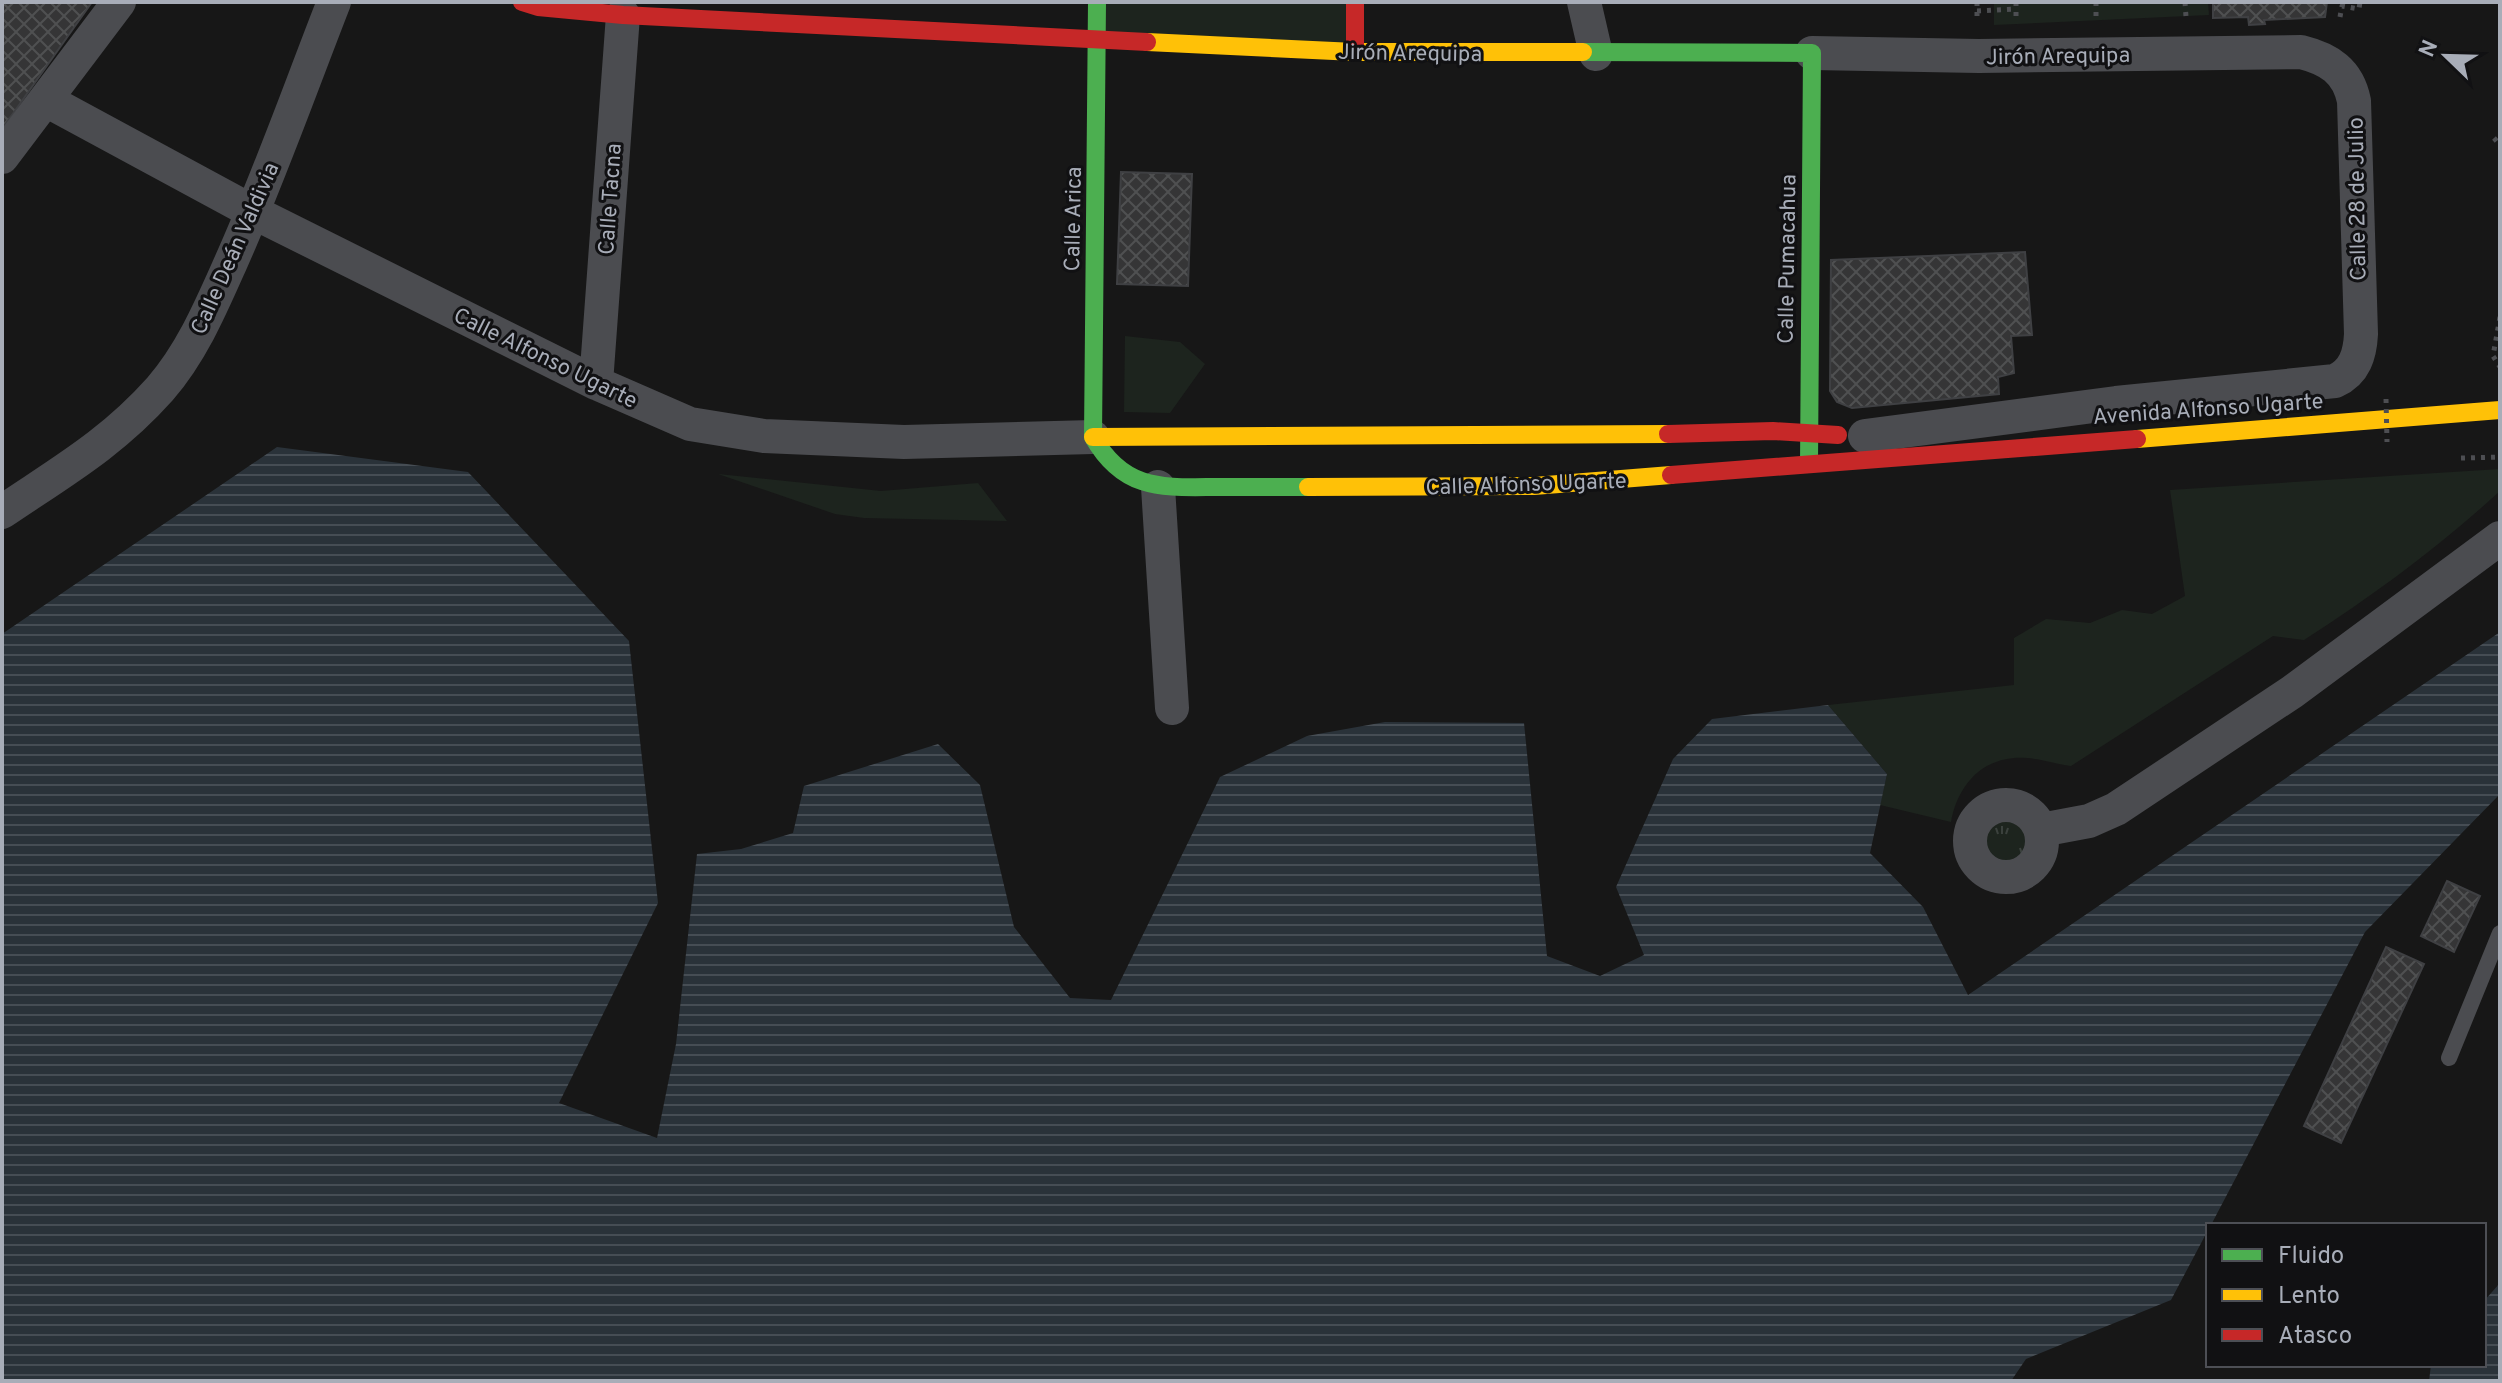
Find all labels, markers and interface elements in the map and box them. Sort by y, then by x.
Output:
north arrow [2406,16,2486,96]
text: N [2414,37,2445,62]
street label: Jirón Arequipa [1338,40,1482,69]
street label: Jirón Arequipa [1986,43,2130,72]
street label: Calle 28 de Julio [2344,117,2373,281]
street label: Calle Tacna [594,142,629,256]
street label: Calle Deán Valdivia [186,159,286,339]
street label: Calle Arica [1060,166,1089,272]
street label: Calle Pumacahua [1774,174,1803,344]
street label: Calle Alfonso Ugarte [448,303,641,416]
street label: Avenida Alfonso Ugarte [2092,389,2324,432]
street label: Calle Alfonso Ugarte [1425,468,1627,503]
legend [2206,1223,2486,1367]
text: Fluido [2278,1242,2344,1272]
text: Lento [2278,1282,2340,1312]
text: Atasco [2278,1322,2352,1352]

